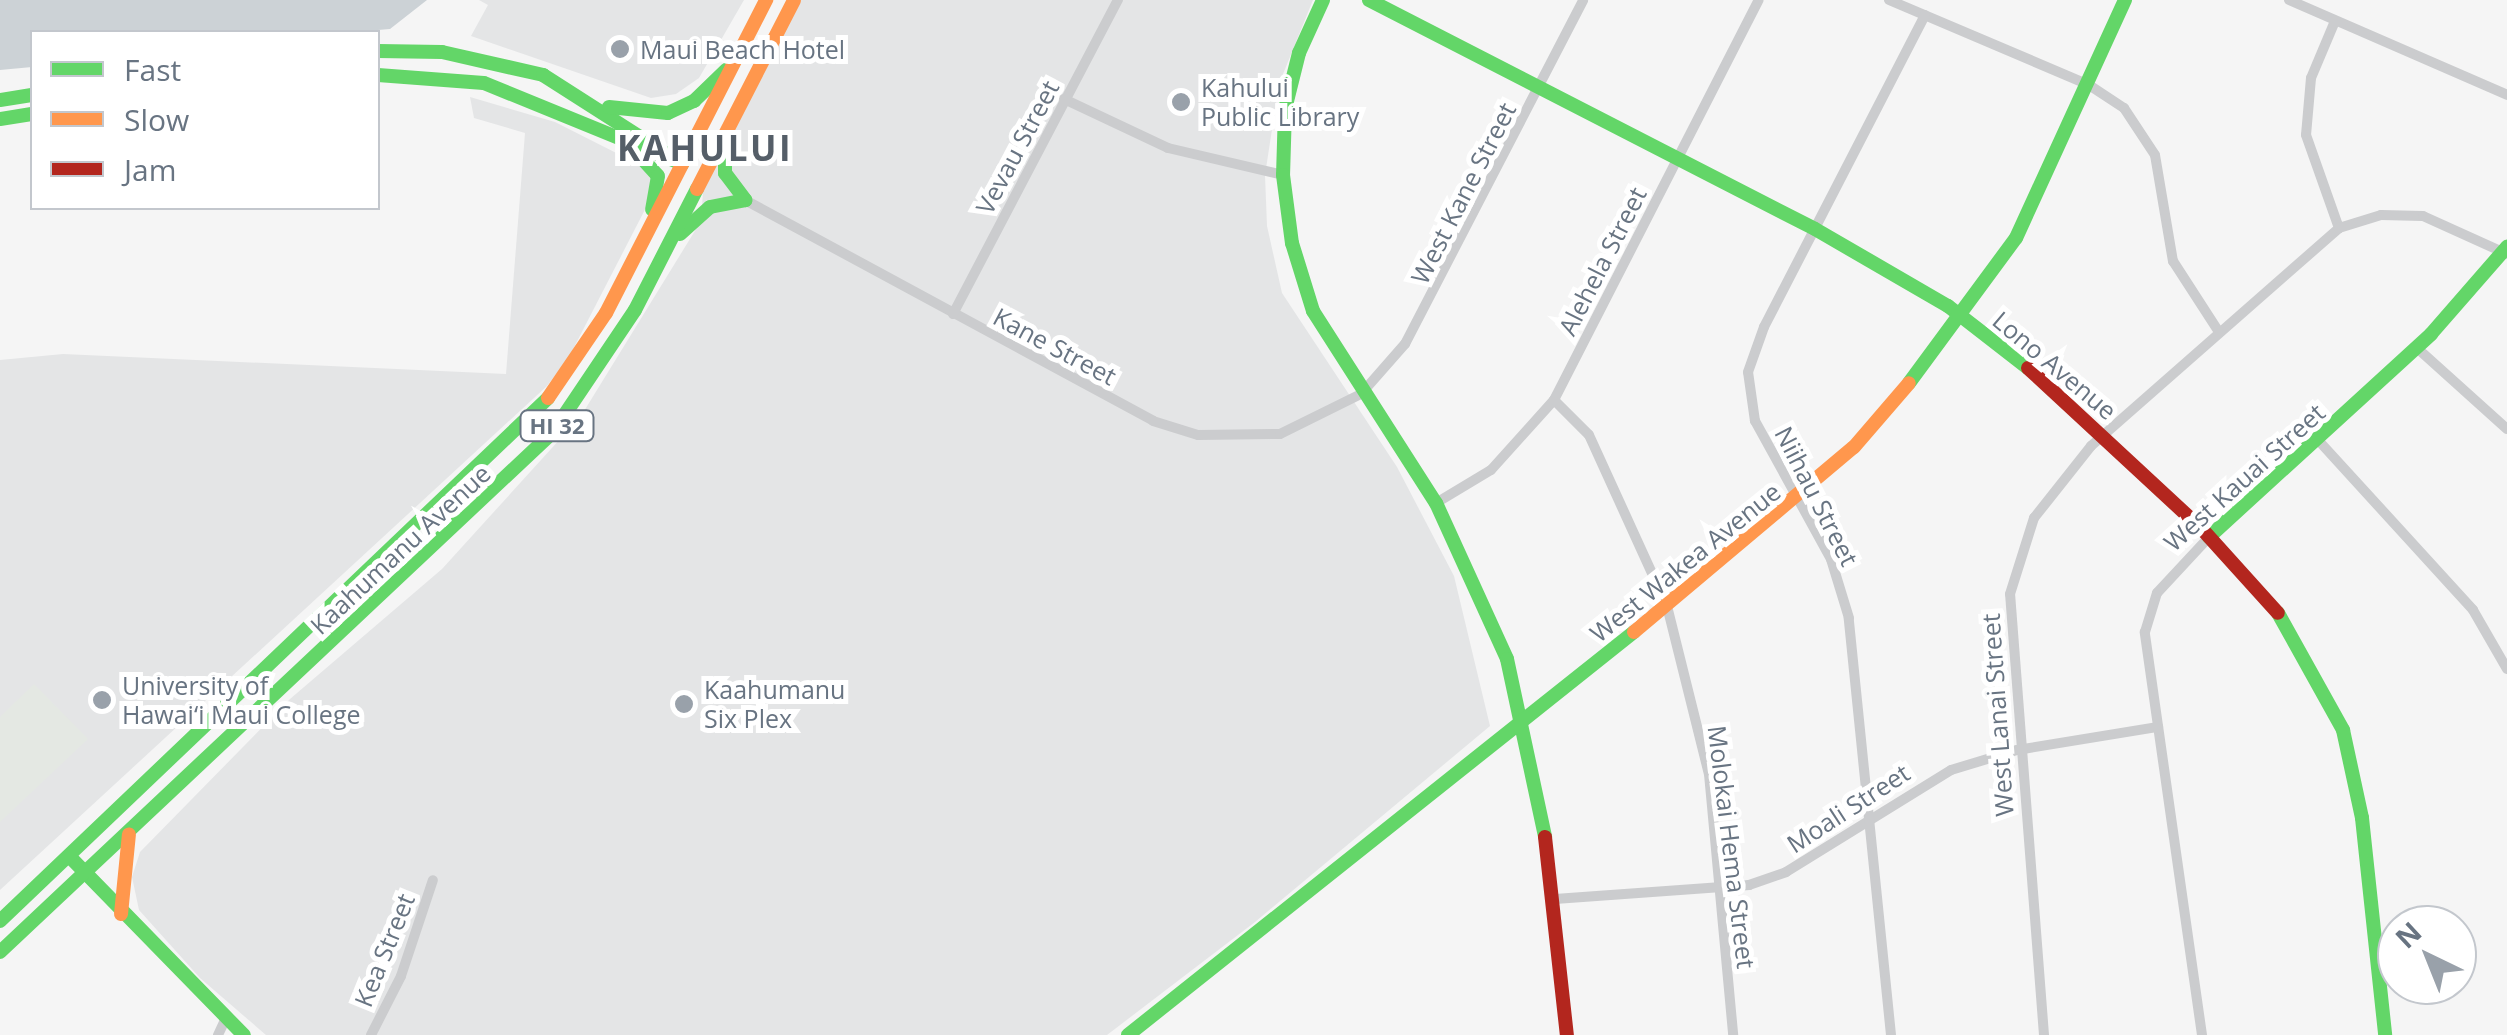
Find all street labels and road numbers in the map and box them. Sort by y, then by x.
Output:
street label: Vevau Street [969,75,1065,219]
street label: West Kane Street [1404,97,1522,289]
street label: Alehela Street [1552,182,1652,340]
street label: Kane Street [988,301,1122,391]
street label: Lono Avenue [1987,305,2123,425]
street label: West Kauai Street [2158,397,2330,557]
road number: HI 32 [520,409,594,443]
street label: Niihau Street [1769,421,1865,571]
street label: Kaahumanu Avenue [304,458,496,640]
street label: West Wakea Avenue [1584,476,1786,648]
street label: West Lanai Street [1975,613,2019,817]
street label: Molokai Hema Street [1702,724,1762,970]
street label: Moali Street [1781,757,1915,859]
street label: Kea Street [348,889,420,1011]

